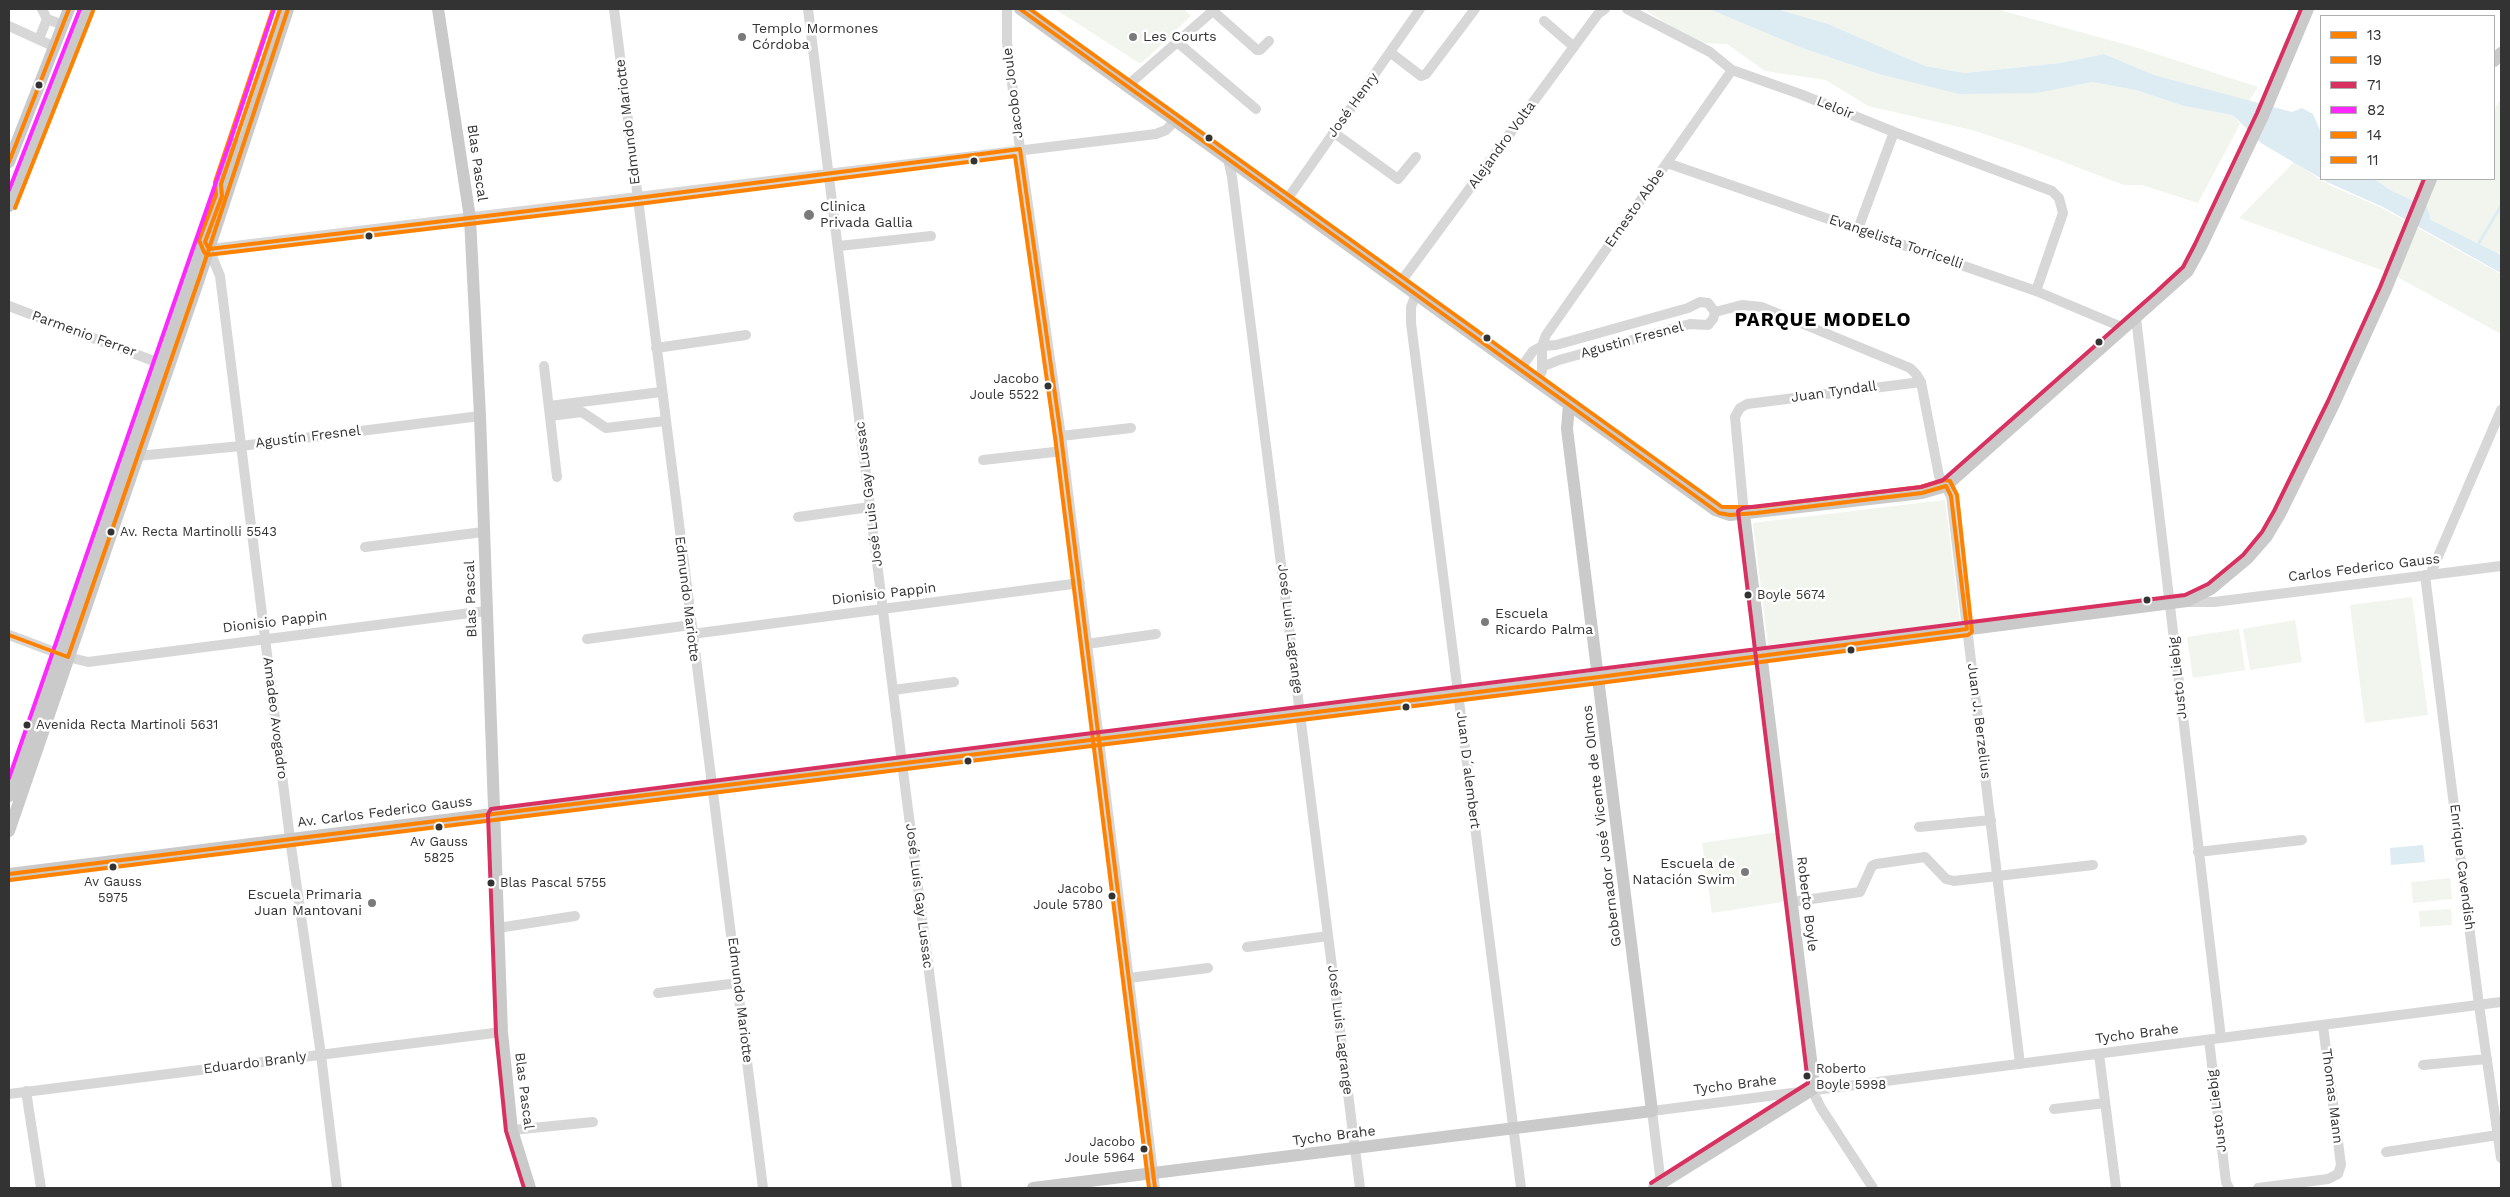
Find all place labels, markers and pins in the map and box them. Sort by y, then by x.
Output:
place label: Templo Mormones Córdoba [752,21,878,54]
place label: Les Courts [1143,29,1217,45]
marker: Templo Mormones Córdoba [736,31,748,43]
marker: Les Courts [1127,31,1139,43]
unlabelled marker [34,80,44,90]
unlabelled marker [1204,133,1214,143]
unlabelled marker [969,156,979,166]
place label: Clinica Privada Gallia [820,199,913,232]
marker: Clinica Privada Gallia [802,208,816,222]
unlabelled marker [364,231,374,241]
unlabelled marker [1482,333,1492,343]
unlabelled marker [2094,337,2104,347]
place label: Jacobo Joule 5522 [970,371,1039,402]
marker: Jacobo Joule 5522 [1043,381,1053,391]
place label: Av. Recta Martinolli 5543 [120,524,277,540]
marker: Av. Recta Martinolli 5543 [106,527,116,537]
place label: Boyle 5674 [1757,587,1825,603]
marker: Boyle 5674 [1743,590,1753,600]
unlabelled marker [2142,595,2152,605]
place label: Escuela Ricardo Palma [1495,606,1593,638]
marker: Escuela Ricardo Palma [1479,616,1491,628]
unlabelled marker [1846,645,1856,655]
unlabelled marker [1401,702,1411,712]
place label: Avenida Recta Martinoli 5631 [36,717,218,733]
marker: Avenida Recta Martinoli 5631 [22,720,32,730]
unlabelled marker [963,756,973,766]
marker: Av Gauss 5825 [434,822,444,832]
place label: Av Gauss 5825 [410,834,468,865]
place label: Escuela de Natación Swim [1632,856,1735,889]
marker: Av Gauss 5975 [108,862,118,872]
marker: Escuela de Natación Swim [1739,866,1751,878]
place label: Av Gauss 5975 [84,874,142,905]
place label: Blas Pascal 5755 [500,875,606,891]
marker: Blas Pascal 5755 [486,878,496,888]
place label: Jacobo Joule 5780 [1033,881,1103,912]
place label: Escuela Primaria Juan Mantovani [248,887,362,920]
marker: Jacobo Joule 5780 [1107,891,1117,901]
marker: Escuela Primaria Juan Mantovani [366,897,378,909]
place label: Roberto Boyle 5998 [1816,1061,1886,1092]
marker: Roberto Boyle 5998 [1802,1071,1812,1081]
place label: Jacobo Joule 5964 [1065,1134,1135,1165]
marker: Jacobo Joule 5964 [1139,1144,1149,1154]

